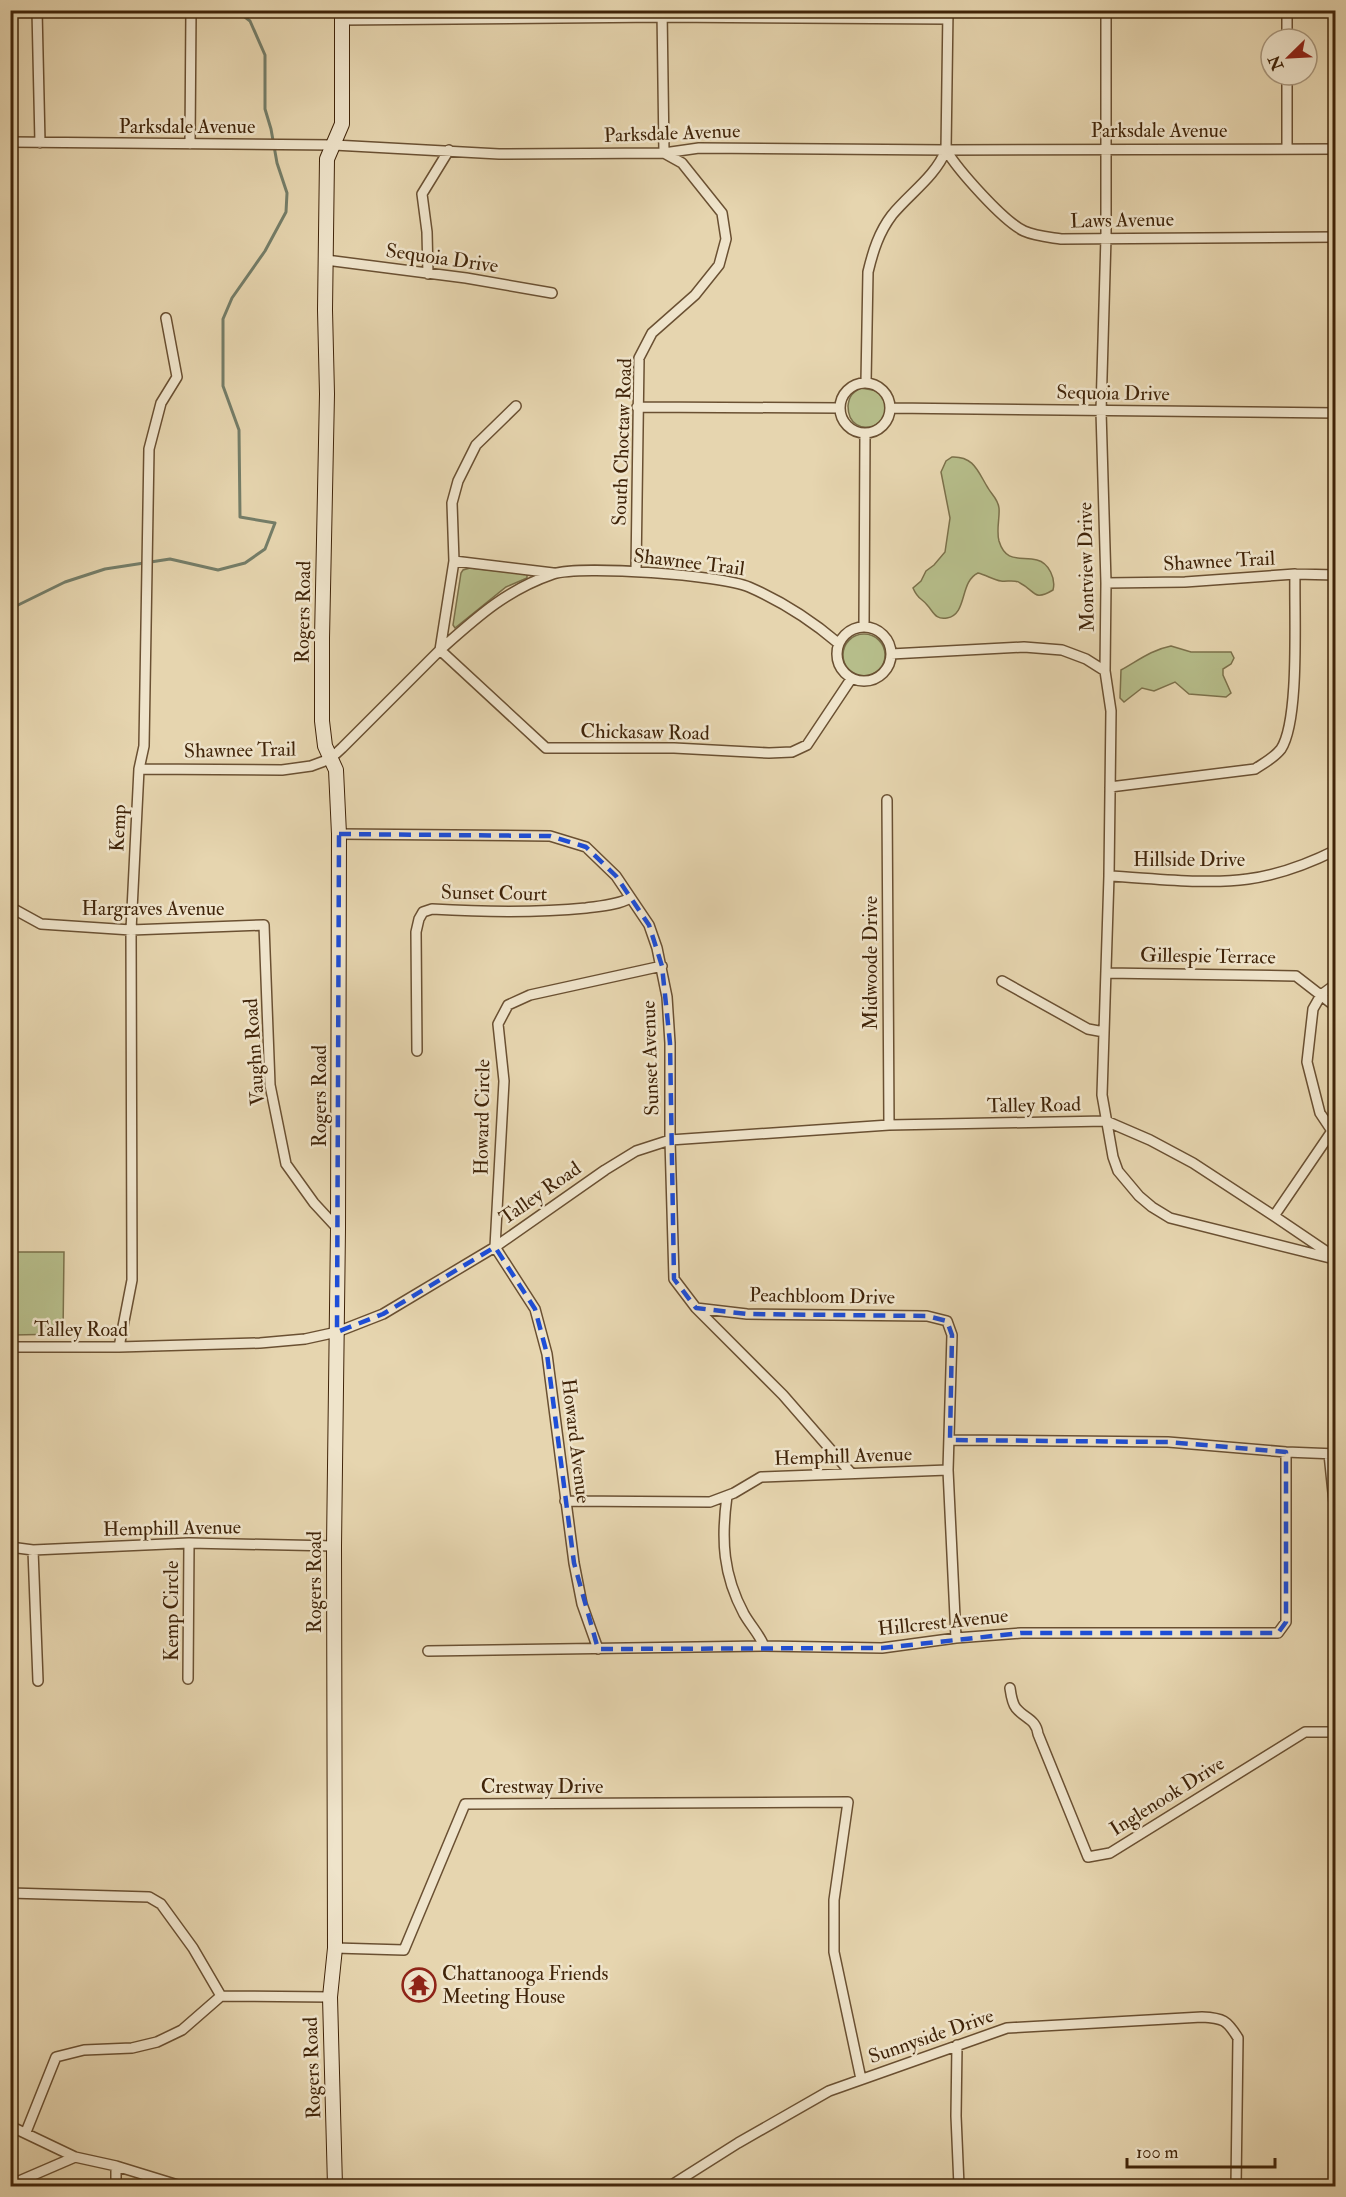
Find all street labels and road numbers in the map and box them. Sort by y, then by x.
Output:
street label: Parksdale Avenue [119,114,255,139]
street label: Parksdale Avenue [603,118,741,148]
street label: Parksdale Avenue [1091,118,1227,143]
street label: Laws Avenue [1070,207,1174,233]
street label: Sequoia Drive [384,238,500,278]
street label: South Choctaw Road [607,358,637,526]
street label: Sequoia Drive [1056,380,1170,406]
street label: Montview Drive [1072,502,1100,632]
street label: Shawnee Trail [632,543,746,581]
street label: Shawnee Trail [1162,546,1276,576]
street label: Rogers Road [290,561,316,663]
street label: Chickasaw Road [580,718,710,746]
street label: Shawnee Trail [184,737,296,763]
street label: Kemp [104,804,133,852]
street label: Hillside Drive [1133,847,1245,872]
street label: Sunset Court [441,880,548,906]
street label: Hargraves Avenue [82,896,224,921]
street label: Midwoode Drive [858,896,883,1030]
street label: Gillespie Terrace [1140,942,1276,971]
street label: Vaughn Road [238,997,270,1107]
street label: Sunset Avenue [635,1000,665,1116]
street label: Rogers Road [307,1045,332,1147]
street label: Howard Circle [468,1059,496,1175]
street label: Talley Road [987,1092,1081,1118]
street label: Talley Road [494,1156,586,1230]
street label: Peachbloom Drive [749,1282,895,1310]
street label: Talley Road [34,1317,128,1342]
street label: Howard Avenue [556,1377,596,1505]
street label: Hemphill Avenue [774,1441,913,1472]
street label: Hemphill Avenue [103,1514,241,1543]
street label: Rogers Road [302,1531,327,1633]
street label: Kemp Circle [159,1561,185,1661]
street label: Hillcrest Avenue [876,1603,1010,1641]
street label: Inglenook Drive [1105,1751,1229,1841]
street label: Crestway Drive [481,1774,603,1799]
street label: Sunnyside Drive [865,2003,997,2069]
street label: Rogers Road [298,2016,326,2120]

